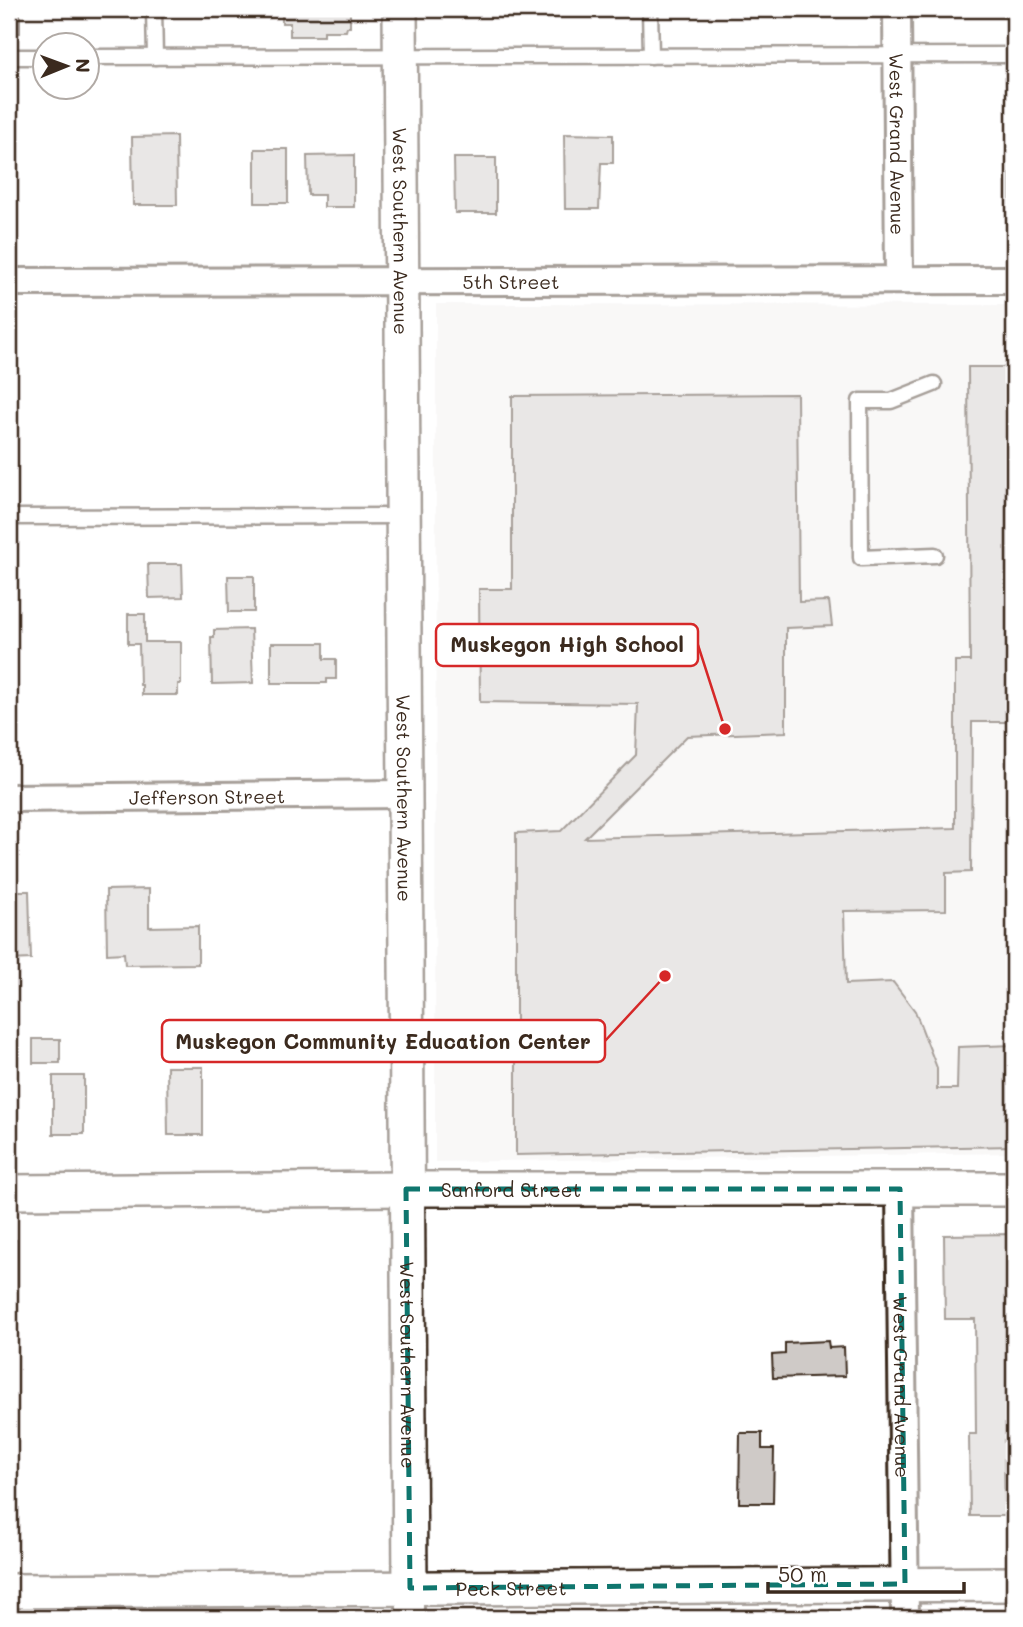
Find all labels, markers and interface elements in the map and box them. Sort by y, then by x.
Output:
north arrow [32,32,102,102]
street label: West Grand Avenue [885,53,911,235]
text: N [71,58,96,73]
street label: West Southern Avenue [388,127,415,335]
street label: 5th Street [463,268,559,294]
callout: Muskegon High School [436,624,698,666]
text: Muskegon High School [450,630,684,657]
street label: West Southern Avenue [392,694,418,902]
street label: Jefferson Street [129,783,285,809]
callout: Muskegon Community Education Center [162,1020,605,1062]
text: Muskegon Community Education Center [175,1027,591,1055]
street label: Sanford Street [441,1177,581,1202]
street label: West Southern Avenue [395,1261,422,1469]
street label: West Grand Avenue [889,1296,916,1478]
scale bar [768,1550,964,1594]
text: 50 m [778,1560,827,1587]
street label: Peck Street [455,1575,567,1600]

